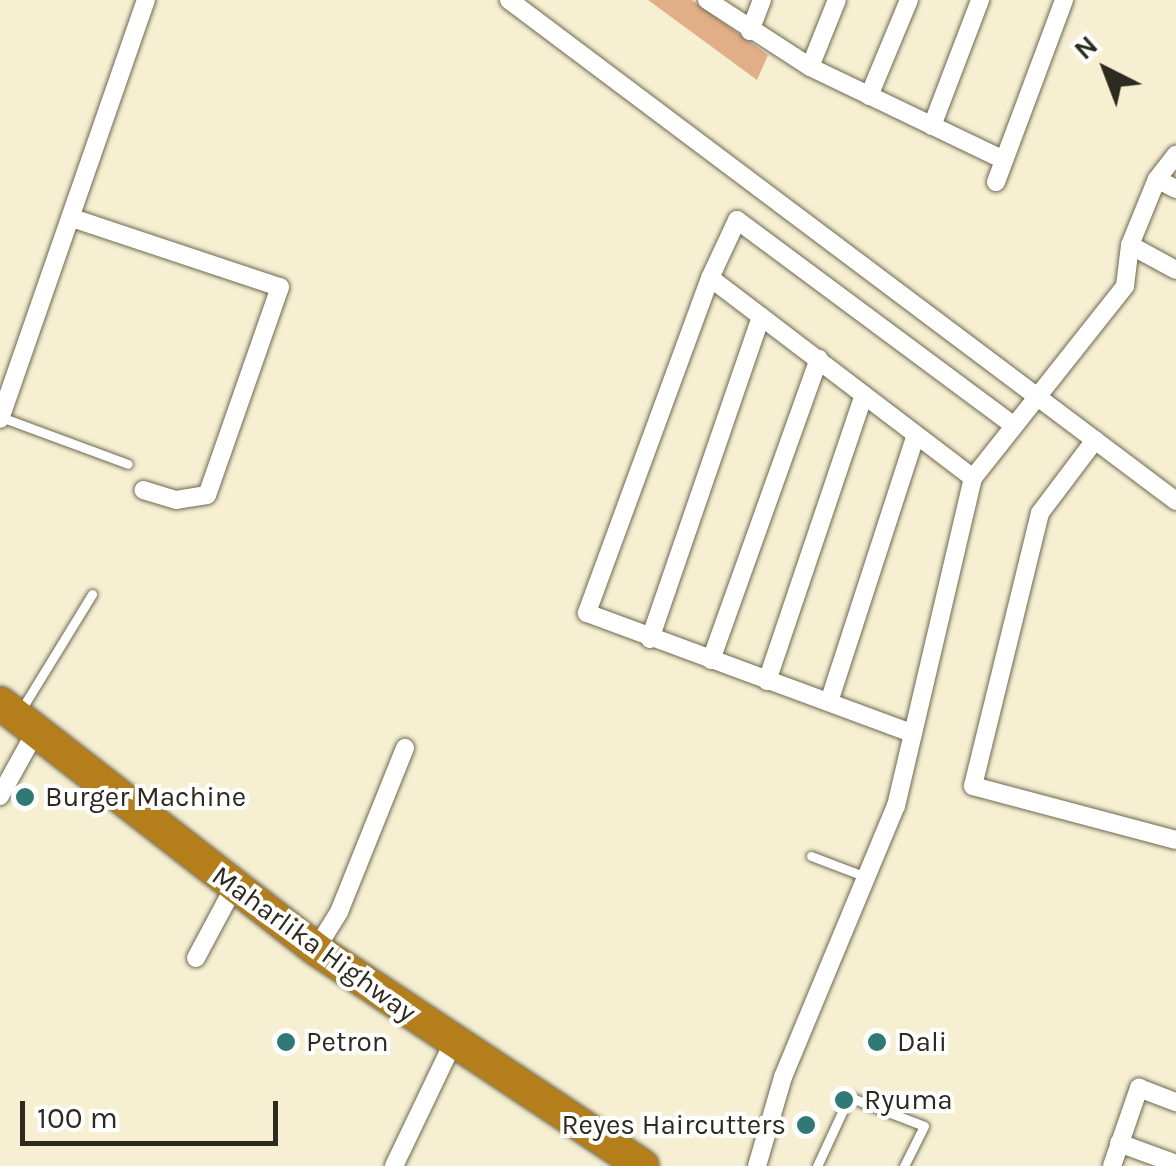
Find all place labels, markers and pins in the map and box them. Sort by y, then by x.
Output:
place label: Burger Machine [45,780,246,814]
marker: Burger Machine [14,786,36,808]
place label: Petron [306,1025,389,1059]
place label: Dali [897,1025,947,1059]
marker: Petron [275,1031,297,1053]
marker: Dali [866,1031,888,1053]
place label: Ryuma [864,1083,953,1117]
marker: Ryuma [833,1089,855,1111]
place label: Reyes Haircutters [561,1108,786,1142]
marker: Reyes Haircutters [795,1114,817,1136]

